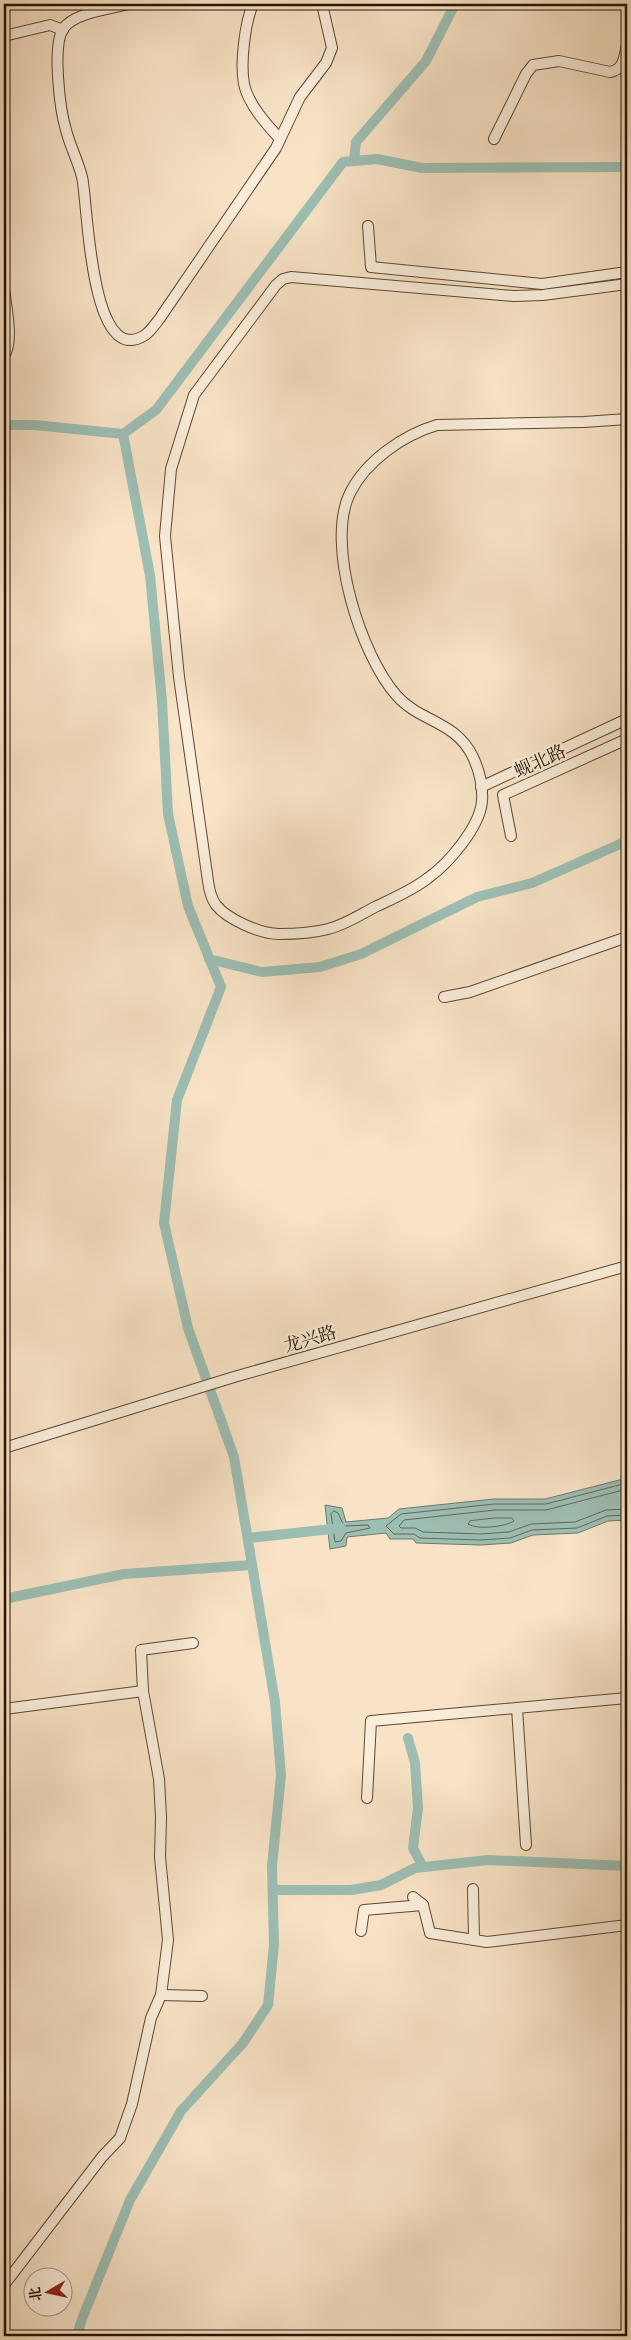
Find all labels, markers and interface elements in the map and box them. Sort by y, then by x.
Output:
street label: 蚬北路 [511,740,570,783]
street label: 龙兴路 [281,1321,339,1358]
north arrow [22,2268,72,2318]
text: 北 [26,2286,46,2302]

